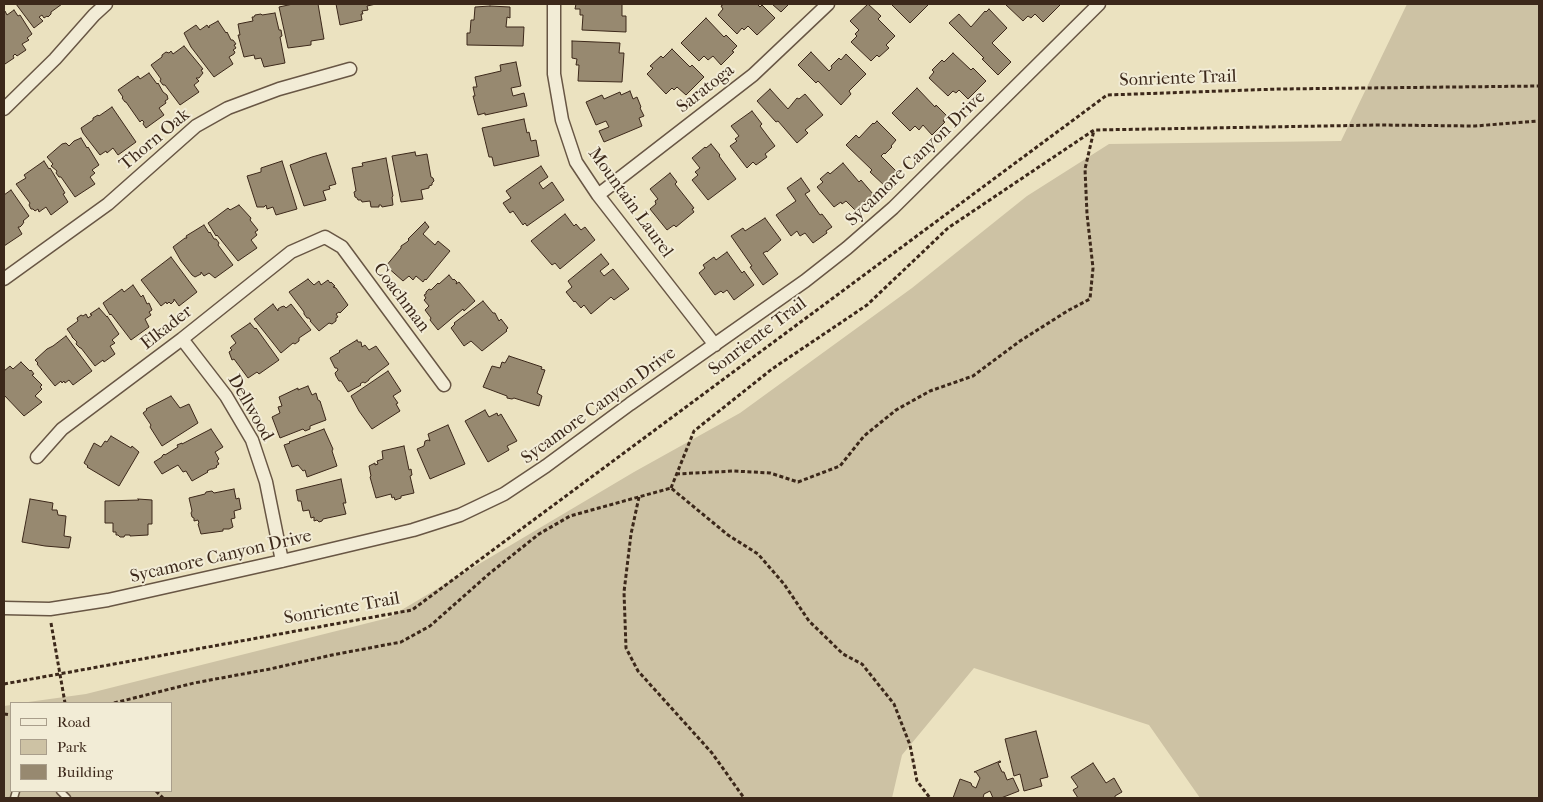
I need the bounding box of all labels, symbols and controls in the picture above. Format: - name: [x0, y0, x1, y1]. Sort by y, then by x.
- street label: Saratoga: [673, 60, 739, 118]
- street label: Sonriente Trail: [1119, 66, 1237, 92]
- street label: Sycamore Canyon Drive: [842, 87, 990, 231]
- street label: Thorn Oak: [115, 104, 195, 176]
- street label: Mountain Laurel: [583, 144, 677, 262]
- street label: Coachman: [368, 259, 434, 337]
- street label: Sonriente Trail: [705, 293, 811, 381]
- street label: Elkader: [137, 301, 197, 355]
- street label: Sycamore Canyon Drive: [518, 343, 680, 469]
- street label: Dellwood: [222, 371, 278, 445]
- street label: Sycamore Canyon Drive: [128, 526, 314, 588]
- street label: Sonriente Trail: [282, 588, 402, 630]
- legend: [10, 702, 172, 792]
- text: Road: [57, 713, 90, 731]
- text: Park: [57, 738, 87, 756]
- text: Building: [57, 763, 113, 781]

